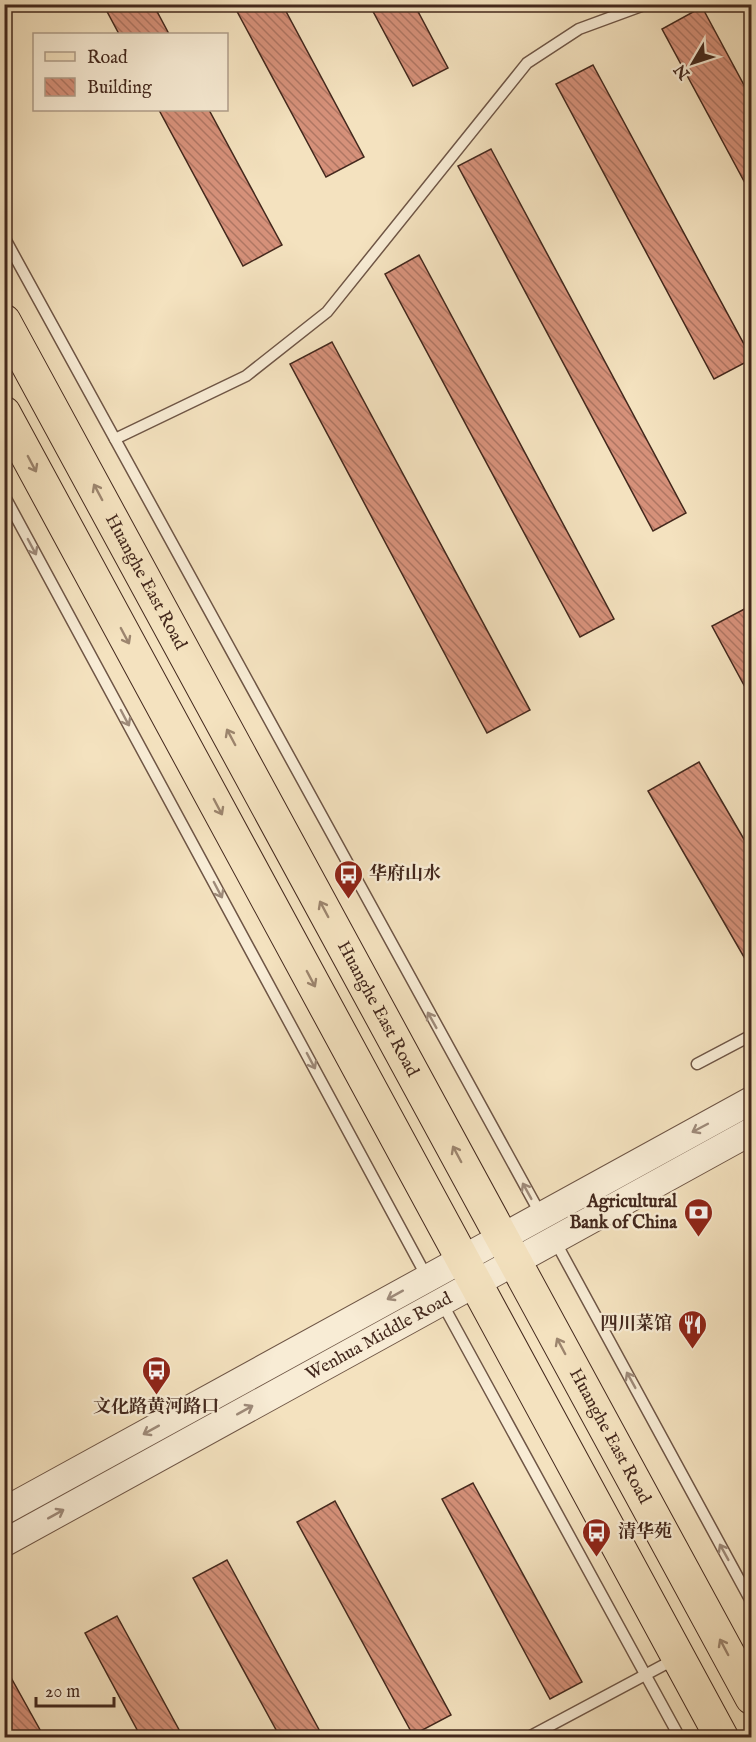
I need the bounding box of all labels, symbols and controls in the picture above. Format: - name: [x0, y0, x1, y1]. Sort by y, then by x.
- legend: [33, 33, 228, 111]
- north arrow: [663, 33, 723, 93]
- text: Road: [87, 47, 128, 70]
- text: N: [671, 59, 696, 84]
- text: Building: [87, 77, 152, 100]
- one-way arrow: [26, 455, 38, 472]
- one-way arrow: [91, 484, 103, 501]
- street label: Huanghe East Road: [100, 510, 192, 654]
- one-way arrow: [27, 537, 38, 555]
- one-way arrow: [120, 626, 131, 644]
- one-way arrow: [119, 709, 131, 726]
- one-way arrow: [225, 729, 237, 746]
- one-way arrow: [212, 798, 224, 815]
- bus stop icon: 华府山水: [332, 858, 364, 900]
- place label: 华府山水: [369, 863, 441, 886]
- one-way arrow: [212, 881, 224, 898]
- one-way arrow: [318, 900, 329, 918]
- street label: Huanghe East Road: [332, 937, 424, 1081]
- one-way arrow: [306, 969, 317, 987]
- one-way arrow: [426, 1012, 437, 1030]
- one-way arrow: [306, 1052, 317, 1070]
- one-way arrow: [691, 1122, 709, 1134]
- one-way arrow: [451, 1146, 463, 1163]
- one-way arrow: [521, 1183, 533, 1200]
- place label: Agricultural Bank of China: [569, 1191, 678, 1235]
- bank icon: Agricultural Bank of China: [682, 1196, 714, 1238]
- street label: Wenhua Middle Road: [302, 1287, 456, 1386]
- one-way arrow: [387, 1289, 404, 1301]
- restaurant icon: 四川菜馆: [677, 1308, 709, 1350]
- place label: 四川菜馆: [600, 1313, 672, 1336]
- one-way arrow: [555, 1338, 567, 1355]
- bus stop icon: 文化路黄河路口: [140, 1354, 172, 1396]
- street label: Huanghe East Road: [564, 1364, 656, 1508]
- one-way arrow: [625, 1372, 637, 1389]
- place label: 文化路黄河路口: [93, 1396, 219, 1419]
- one-way arrow: [236, 1404, 253, 1416]
- one-way arrow: [143, 1424, 160, 1436]
- one-way arrow: [47, 1508, 64, 1520]
- bus stop icon: 清华苑: [581, 1516, 613, 1558]
- place label: 清华苑: [618, 1521, 672, 1544]
- one-way arrow: [718, 1543, 729, 1561]
- one-way arrow: [718, 1638, 729, 1656]
- scale bar: [36, 1670, 114, 1708]
- text: 20 m: [45, 1681, 80, 1704]

